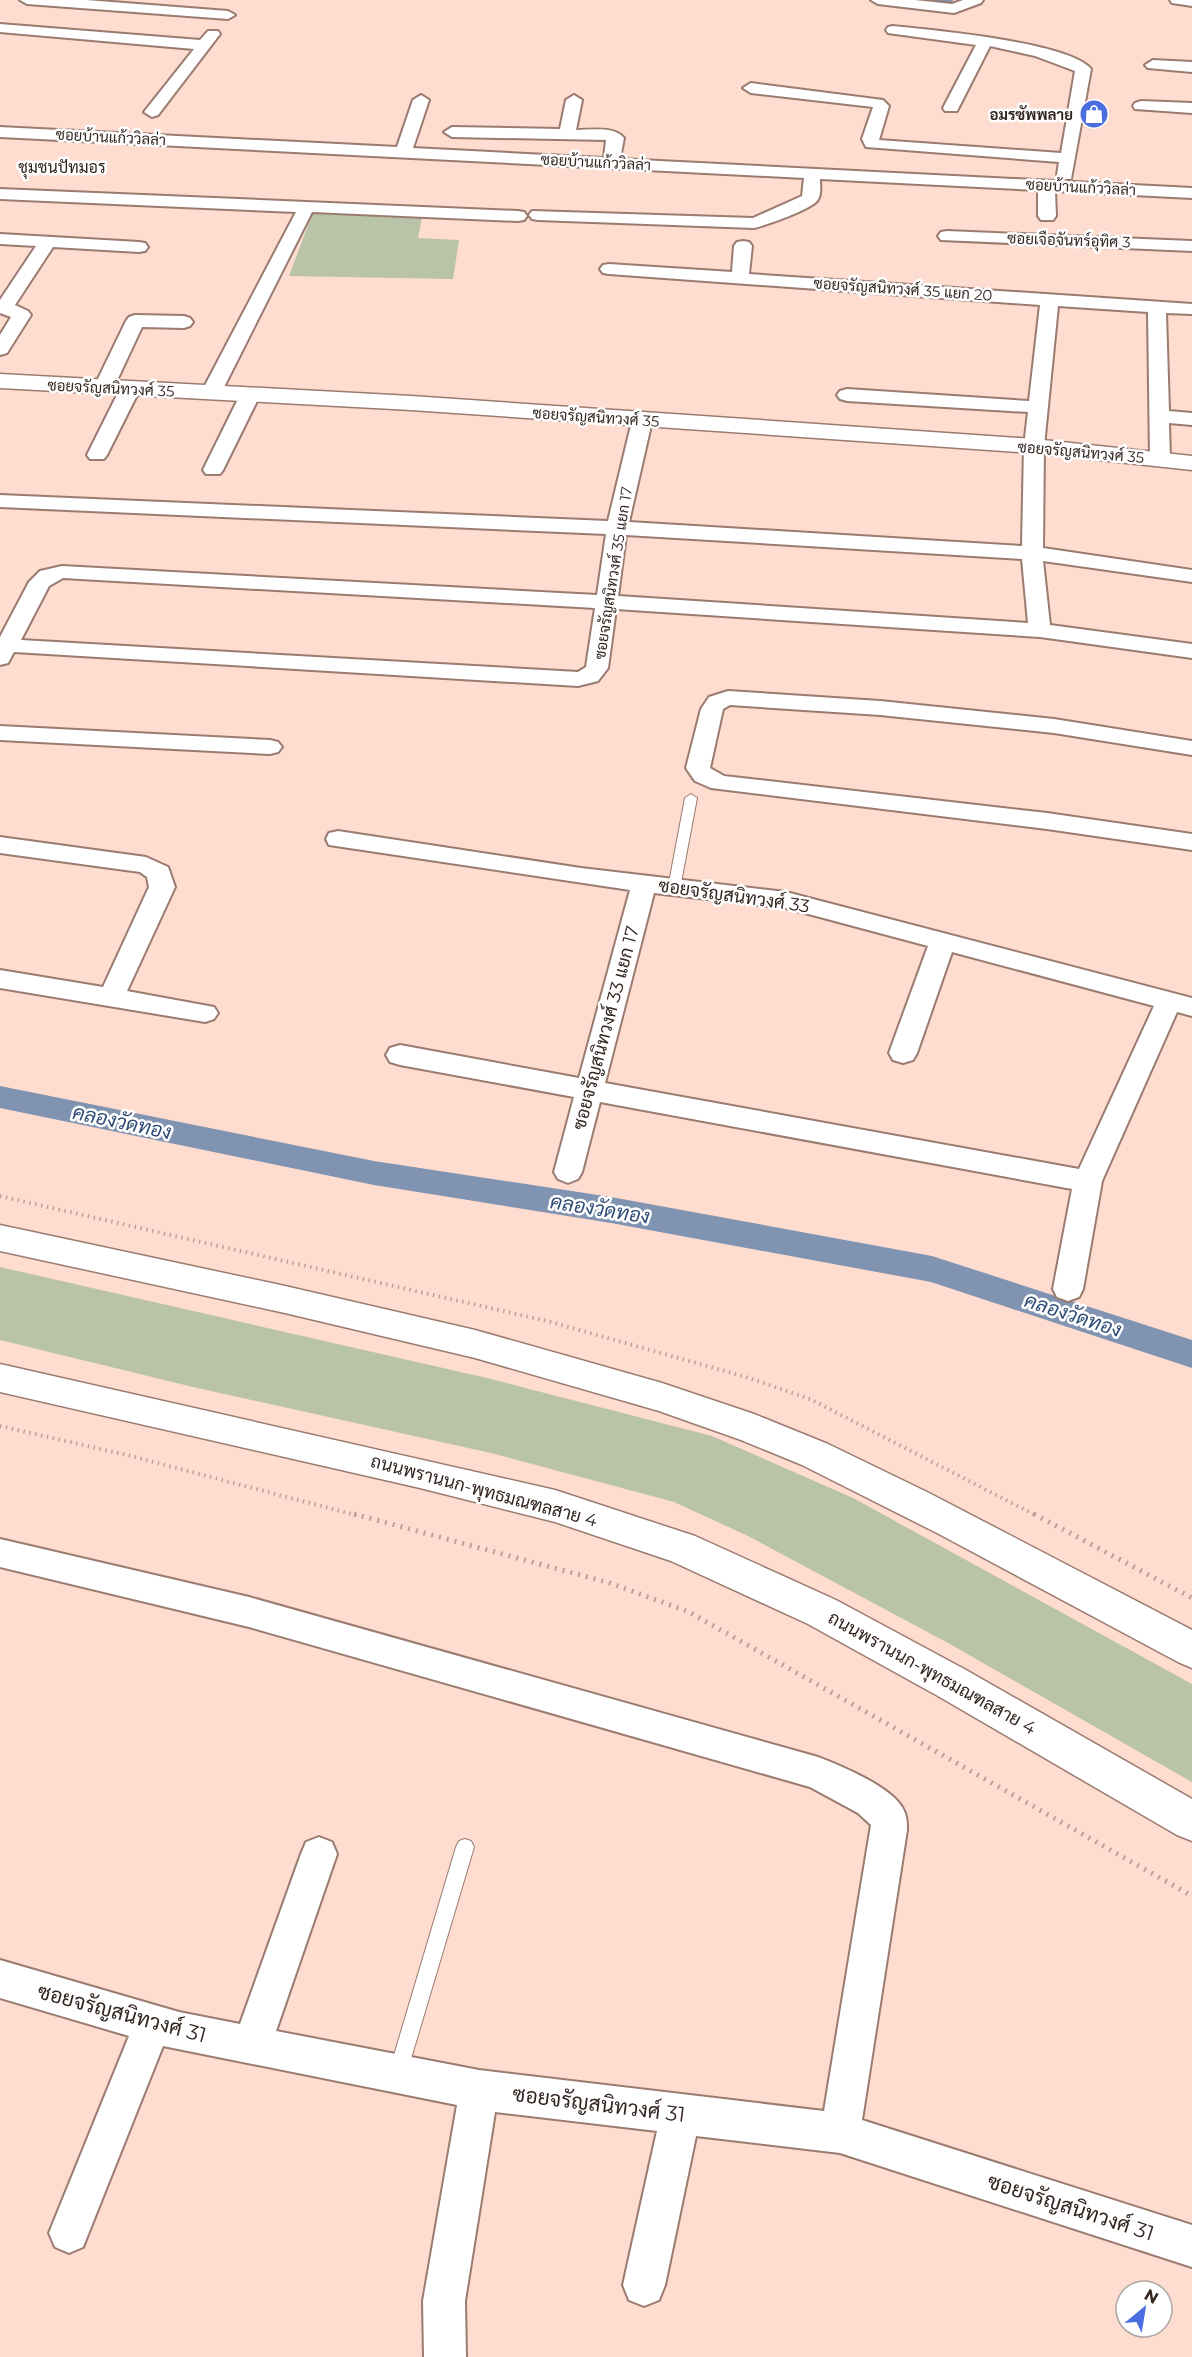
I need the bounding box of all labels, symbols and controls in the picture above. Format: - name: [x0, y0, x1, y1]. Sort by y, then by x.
- shop icon: อมรซัพพลาย: [1078, 98, 1110, 130]
- place label: อมรซัพพลาย: [989, 105, 1073, 124]
- street label: ซอยบ้านแก้ววิลล่า: [55, 125, 167, 149]
- street label: ซอยบ้านแก้ววิลล่า: [540, 150, 652, 174]
- district label: ชุมชนปัทมอร: [18, 158, 106, 179]
- street label: ซอยบ้านแก้ววิลล่า: [1025, 175, 1137, 199]
- street label: ซอยเจือจันทร์อุทิศ 3: [1007, 228, 1131, 254]
- street label: ซอยจรัญสนิทวงศ์ 35 แยก 20: [813, 273, 993, 305]
- street label: ซอยจรัญสนิทวงศ์ 35: [47, 375, 175, 401]
- street label: ซอยจรัญสนิทวงศ์ 35: [532, 403, 660, 431]
- street label: ซอยจรัญสนิทวงศ์ 35: [1017, 437, 1145, 467]
- street label: ซอยจรัญสนิทวงศ์ 35 แยก 17: [590, 485, 636, 661]
- street label: ซอยจรัญสนิทวงศ์ 33: [657, 873, 811, 918]
- street label: ซอยจรัญสนิทวงศ์ 33 แยก 17: [566, 923, 644, 1132]
- water label: คลองวัดทอง: [70, 1100, 174, 1144]
- water label: คลองวัดทอง: [548, 1189, 652, 1229]
- water label: คลองวัดทอง: [1021, 1288, 1125, 1342]
- street label: ถนนพรานนก-พุทธมณฑลสาย 4: [368, 1450, 600, 1533]
- street label: ถนนพรานนก-พุทธมณฑลสาย 4: [824, 1607, 1040, 1740]
- street label: ซอยจรัญสนิทวงศ์ 31: [35, 1977, 209, 2048]
- street label: ซอยจรัญสนิทวงศ์ 31: [511, 2080, 687, 2127]
- street label: ซอยจรัญสนิทวงศ์ 31: [985, 2167, 1158, 2246]
- north arrow: [1114, 2279, 1174, 2339]
- text: N: [1141, 2285, 1162, 2308]

